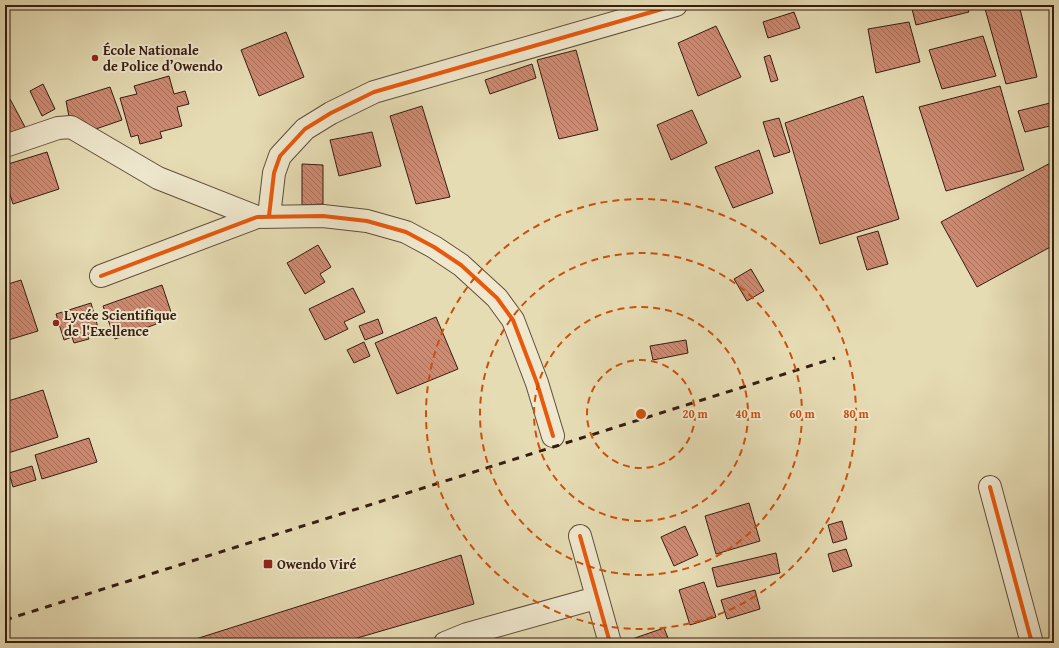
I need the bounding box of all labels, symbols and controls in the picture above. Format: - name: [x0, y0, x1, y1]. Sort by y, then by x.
- place label: École Nationale de Police d’Owendo: [103, 40, 223, 76]
- marker: École Nationale de Police d’Owendo: [90, 53, 100, 63]
- place label: Lycée Scientifique de l'Exellence: [64, 305, 177, 341]
- marker: Lycée Scientifique de l'Exellence: [51, 318, 61, 328]
- text: 20 m: [682, 405, 708, 422]
- text: 40 m: [735, 405, 761, 422]
- text: 60 m: [789, 405, 815, 422]
- text: 80 m: [843, 405, 869, 422]
- centre of rings: [634, 407, 648, 421]
- place label: Owendo Viré: [277, 554, 356, 574]
- marker: Owendo Viré: [262, 558, 274, 570]

